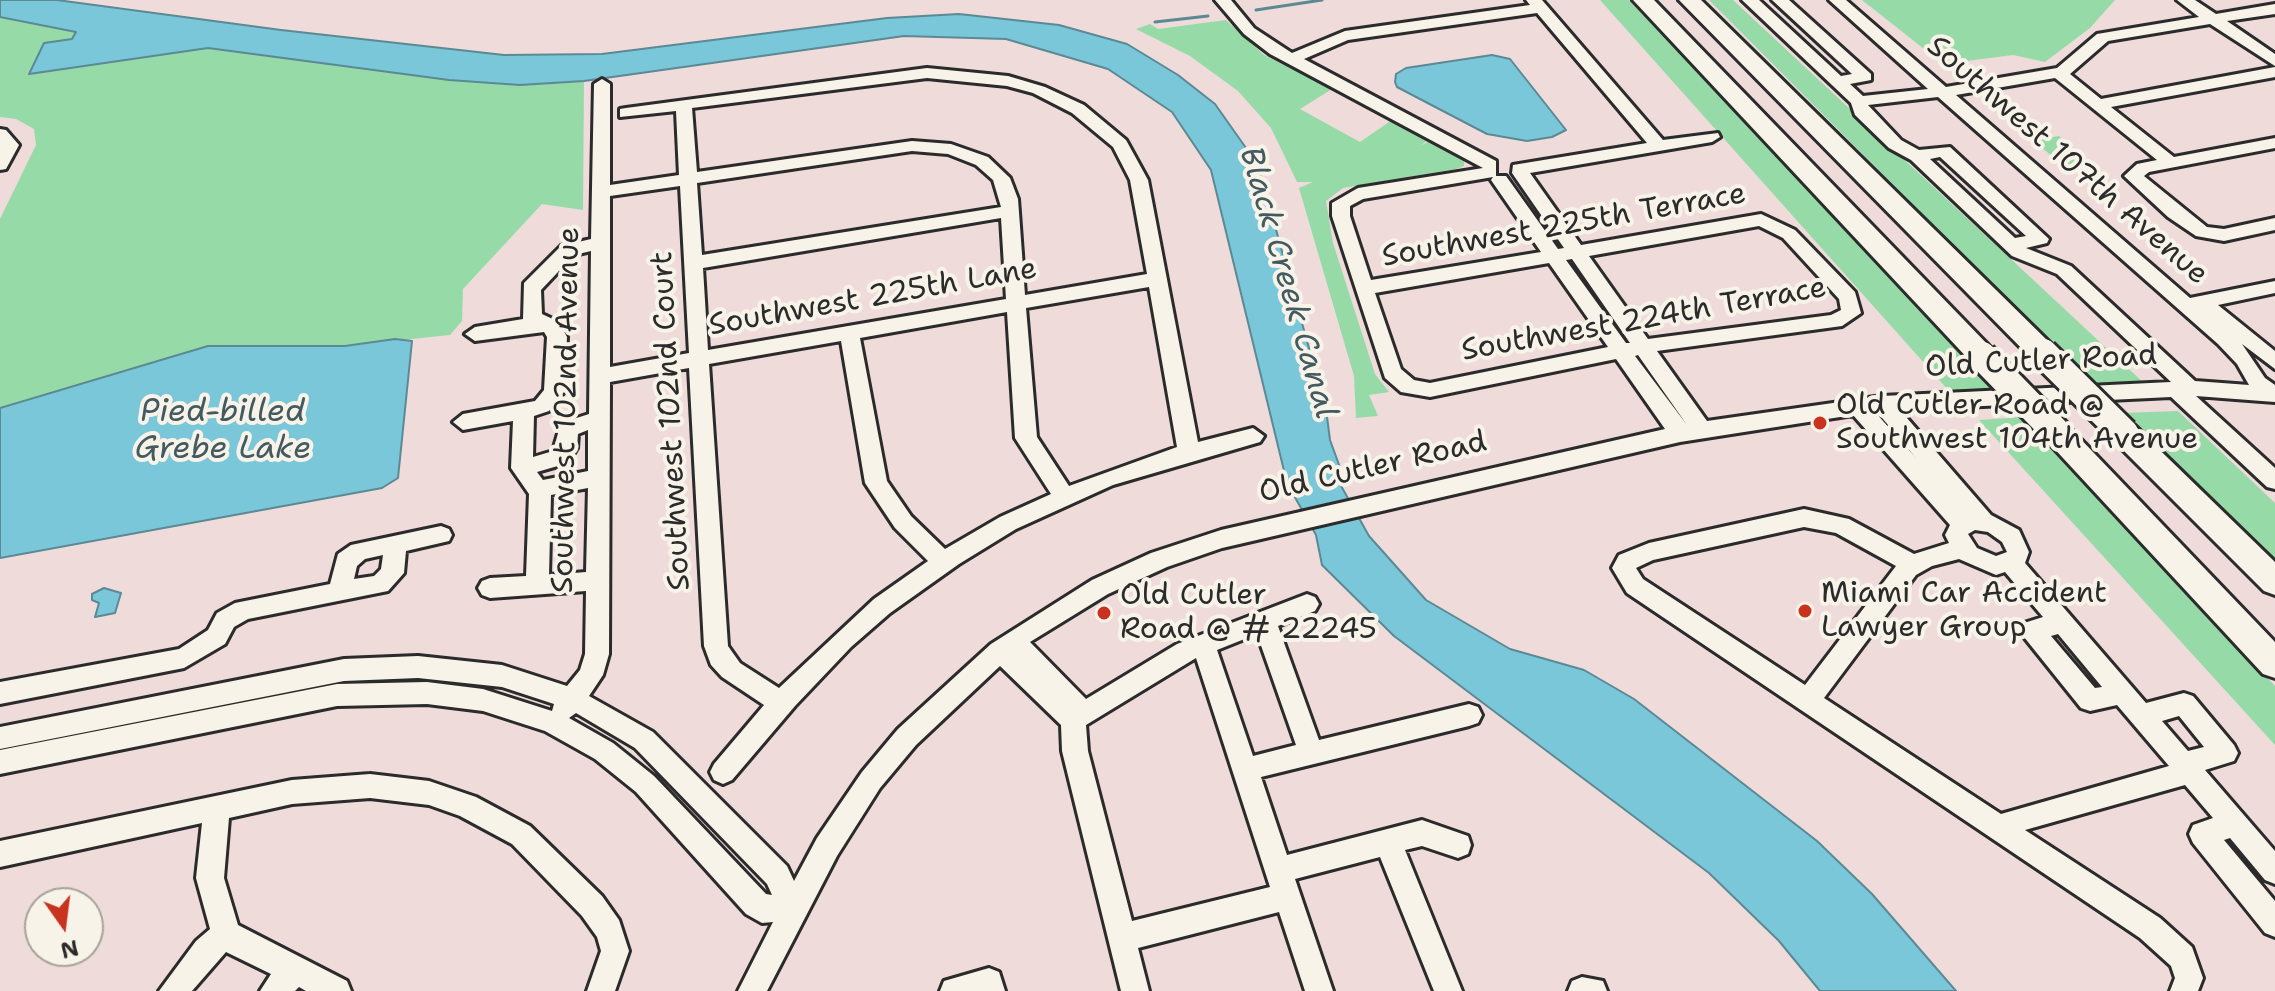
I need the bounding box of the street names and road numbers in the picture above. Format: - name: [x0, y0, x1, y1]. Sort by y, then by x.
- street label: Southwest 107th Avenue: [1919, 29, 2215, 293]
- street label: Southwest 225th Terrace: [1379, 176, 1749, 276]
- street label: Southwest 102nd Avenue: [546, 227, 588, 593]
- street label: Southwest 102nd Court: [645, 250, 699, 592]
- street label: Southwest 225th Lane: [706, 251, 1040, 345]
- street label: Southwest 224th Terrace: [1459, 270, 1829, 370]
- street label: Old Cutler Road: [1924, 338, 2158, 386]
- street label: Old Cutler Road: [1256, 424, 1490, 512]

